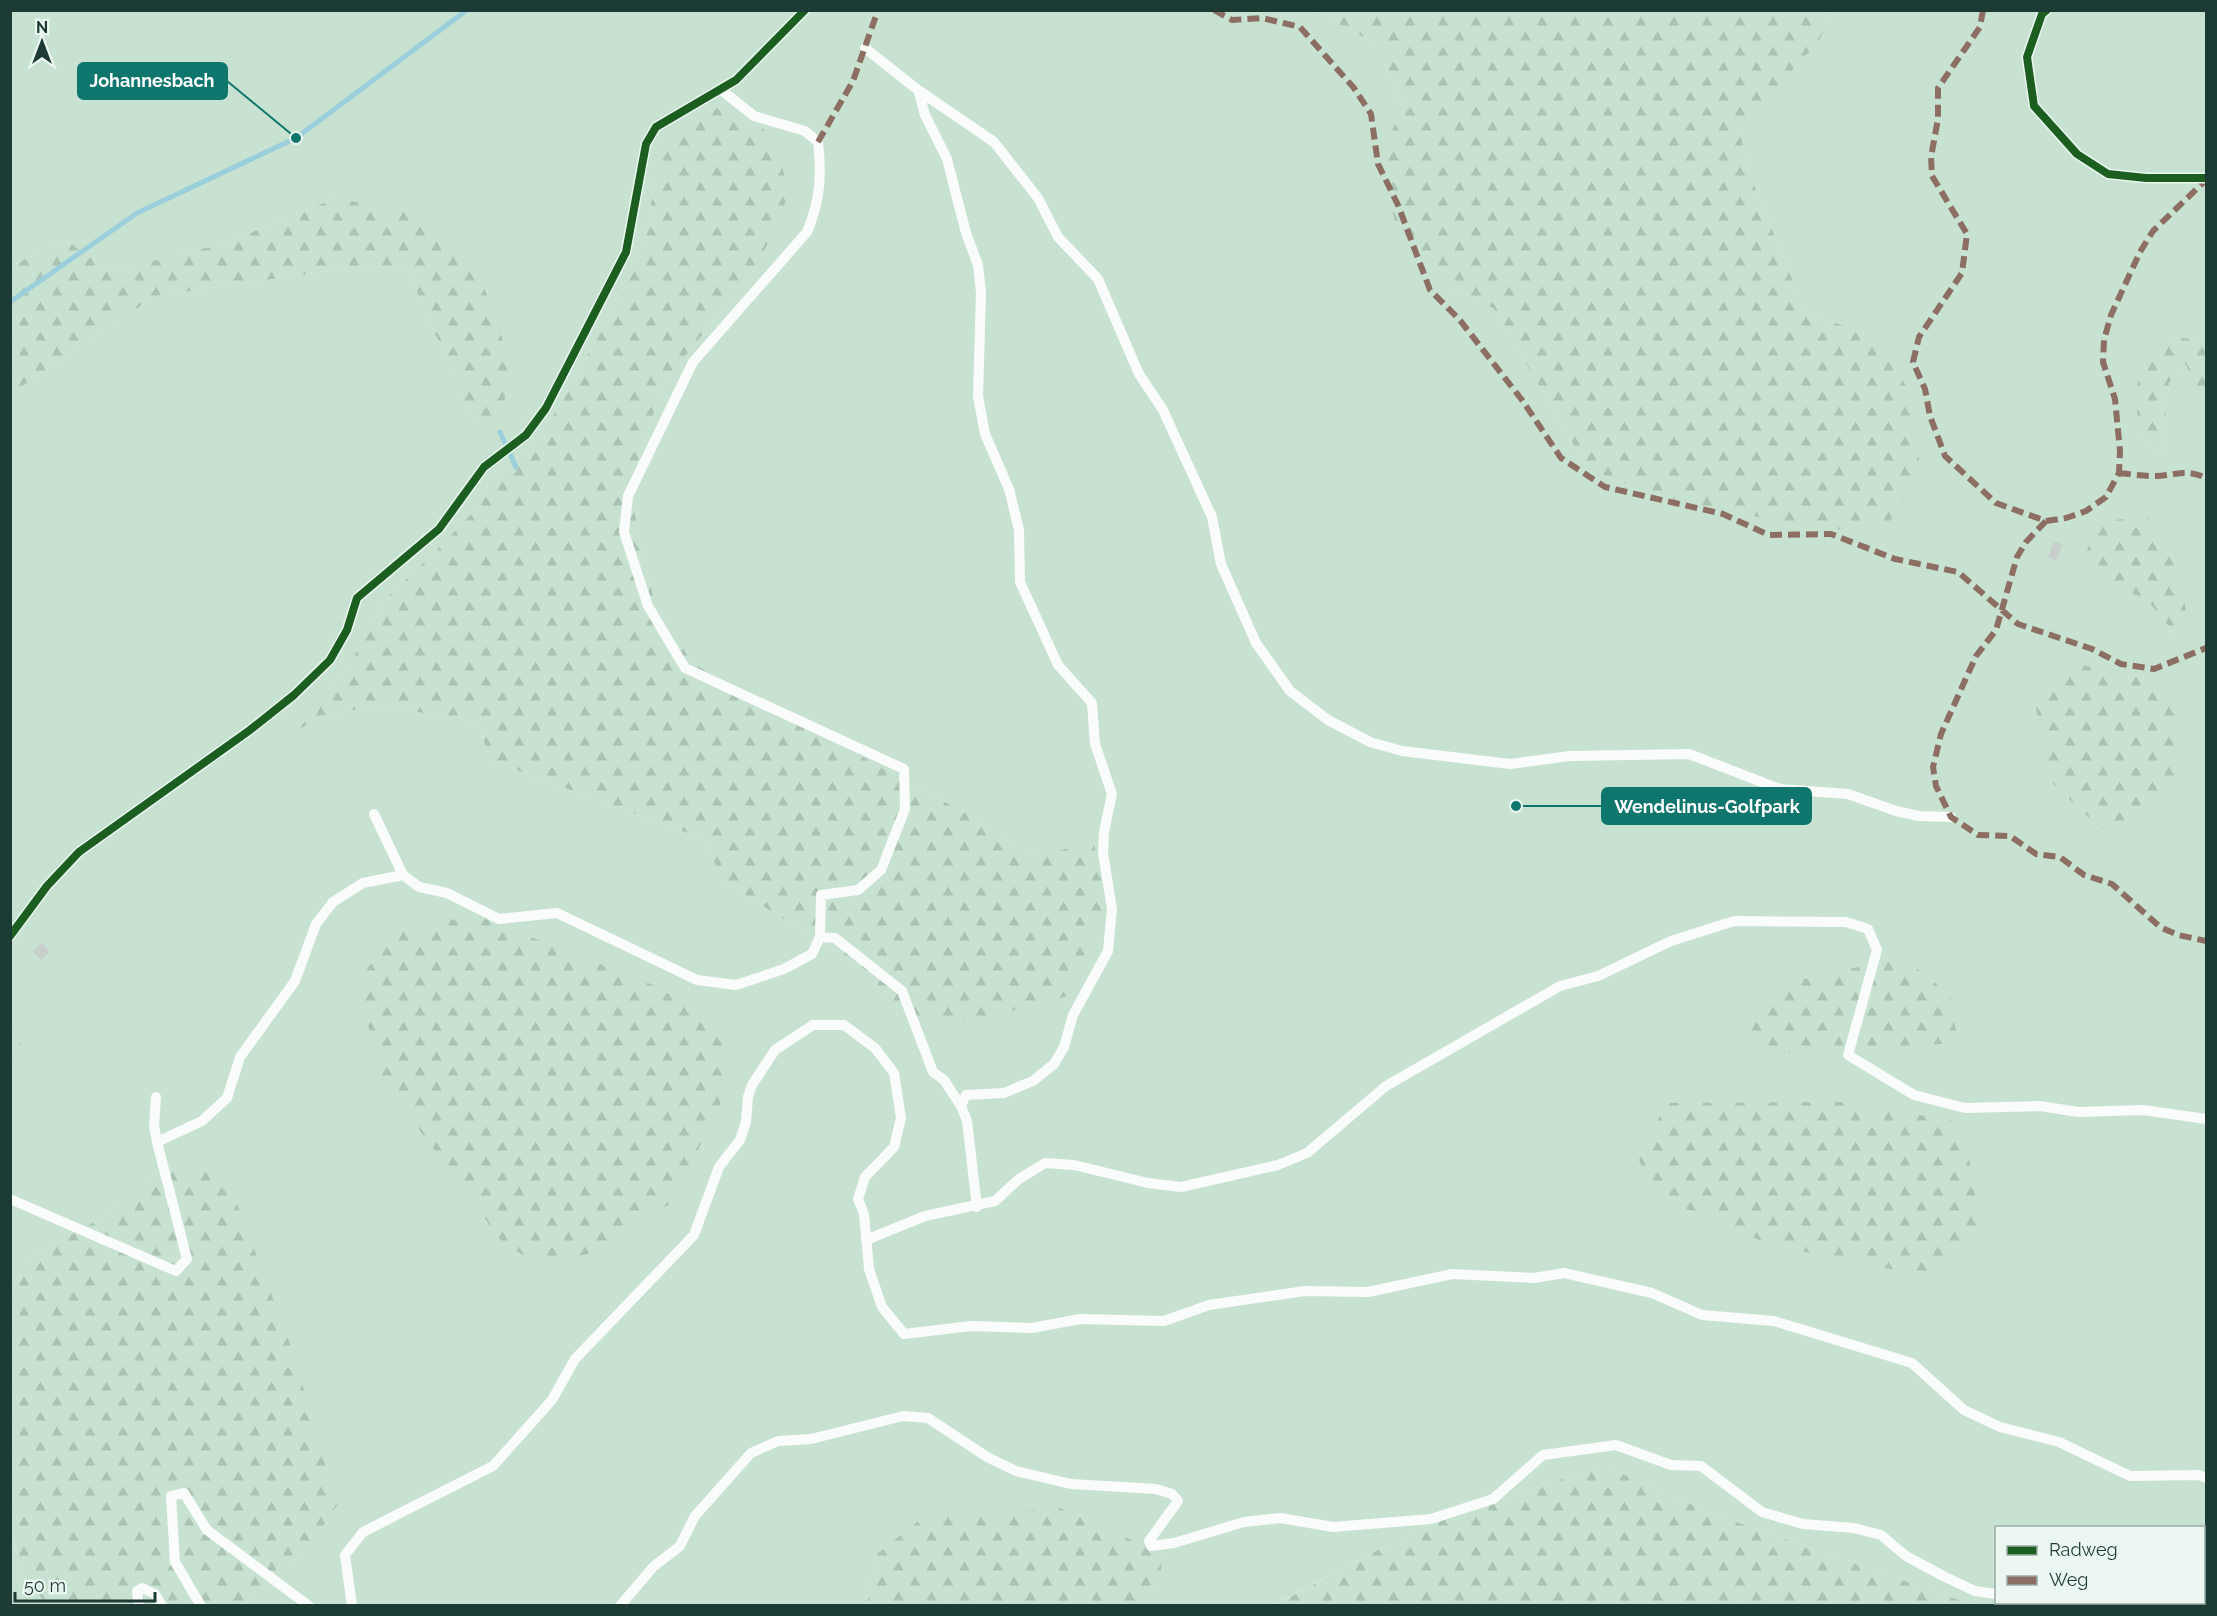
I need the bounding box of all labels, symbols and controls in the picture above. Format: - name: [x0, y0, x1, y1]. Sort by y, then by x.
- north arrow: [12, 12, 72, 72]
- text: N: [36, 18, 48, 37]
- callout: Johannesbach: [78, 63, 227, 99]
- text: Johannesbach: [90, 70, 214, 91]
- callout: Wendelinus-Golfpark: [1602, 788, 1811, 824]
- text: Wendelinus-Golfpark: [1614, 796, 1801, 817]
- legend: [1995, 1526, 2205, 1604]
- text: Radweg: [2049, 1539, 2118, 1560]
- scale bar: [15, 1565, 154, 1603]
- text: Weg: [2049, 1569, 2088, 1590]
- text: 50 m: [24, 1575, 66, 1596]

